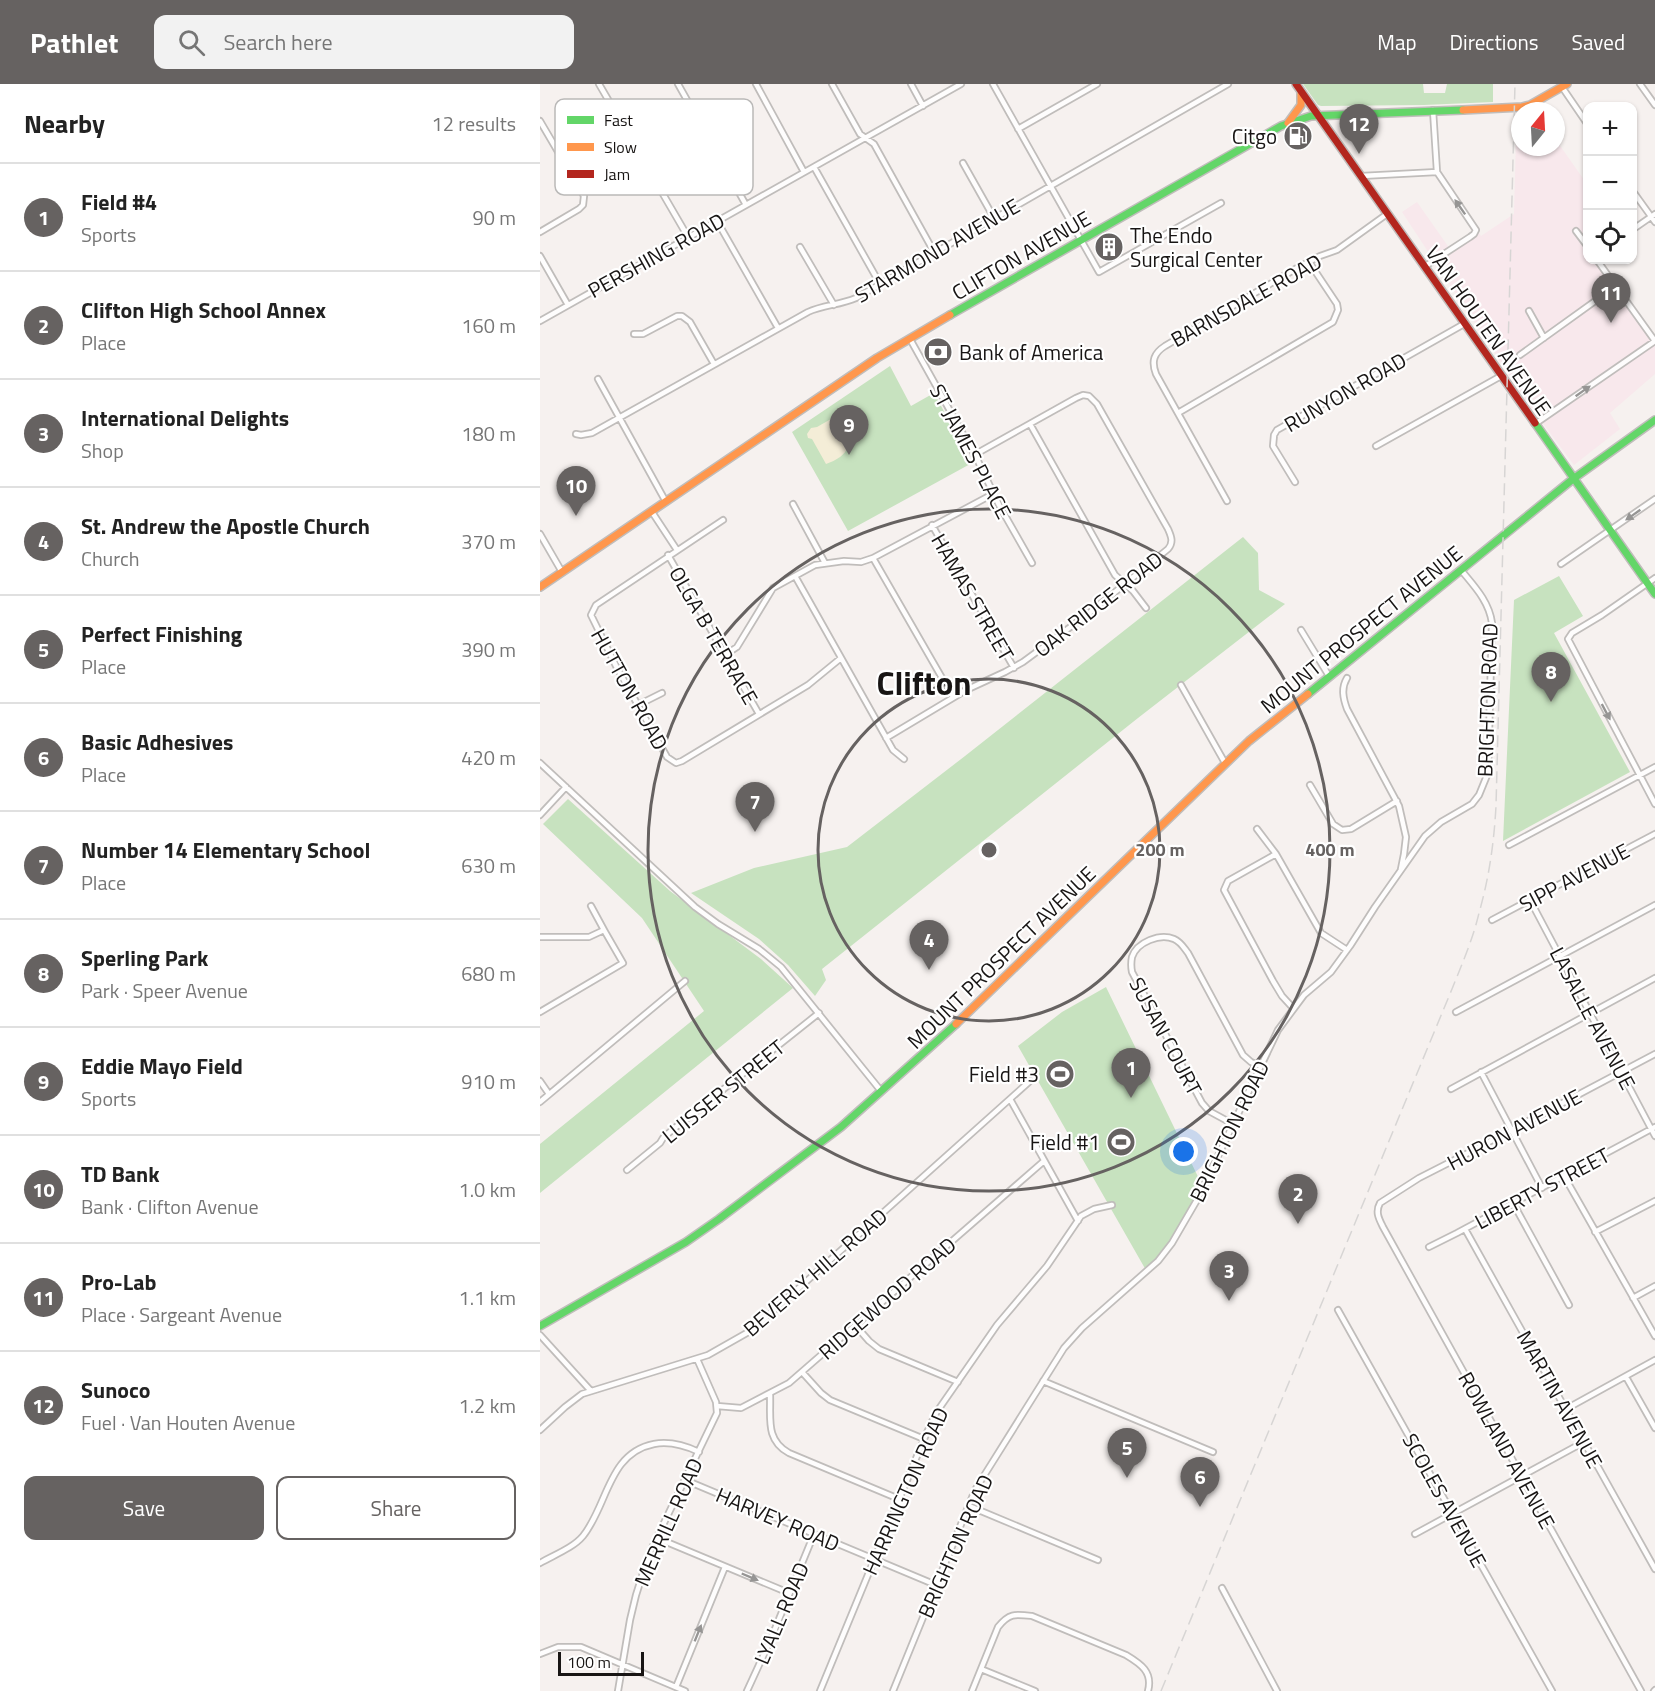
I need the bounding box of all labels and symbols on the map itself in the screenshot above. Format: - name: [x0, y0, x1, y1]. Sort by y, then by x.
- legend: [555, 99, 753, 195]
- north arrow: [1511, 102, 1565, 156]
- pin: 12: [1340, 104, 1378, 154]
- text: Fast: [604, 108, 633, 132]
- place label: Citgo: [1232, 120, 1277, 152]
- fuel station icon: Citgo: [1282, 120, 1314, 152]
- text: Slow: [604, 135, 637, 159]
- text: Jam: [604, 162, 630, 186]
- street label: STARMOND AVENUE: [849, 190, 1025, 310]
- one-way arrow: [1454, 200, 1466, 216]
- street label: CLIFTON AVENUE: [945, 202, 1097, 308]
- street label: PERSHING ROAD: [582, 204, 730, 306]
- place label: The Endo Surgical Center: [1130, 219, 1262, 275]
- building icon: The Endo Surgical Center: [1093, 231, 1125, 263]
- street label: VAN HOUTEN AVENUE: [1418, 238, 1560, 422]
- street label: BARNSDALE ROAD: [1165, 245, 1327, 355]
- pin: 11: [1592, 274, 1630, 323]
- bank icon: Bank of America: [922, 336, 954, 368]
- place label: Bank of America: [959, 336, 1104, 368]
- street label: RUNYON ROAD: [1278, 344, 1412, 440]
- street label: ST JAMES PLACE: [922, 378, 1020, 524]
- one-way arrow: [1574, 385, 1590, 397]
- pin: 9: [830, 406, 868, 455]
- pin: 10: [556, 466, 596, 516]
- one-way arrow: [1625, 509, 1641, 521]
- street label: HAMAS STREET: [924, 527, 1022, 667]
- street label: MOUNT PROSPECT AVENUE: [1253, 537, 1469, 721]
- street label: OAK RIDGE ROAD: [1027, 543, 1169, 665]
- street label: OLGA B TERRACE: [661, 560, 767, 710]
- street label: HUTTON ROAD: [583, 622, 677, 756]
- street label: BRIGHTON ROAD: [1468, 622, 1506, 778]
- pin: 8: [1532, 652, 1570, 702]
- district label: Clifton: [877, 658, 971, 708]
- one-way arrow: [1601, 704, 1611, 721]
- pin: 7: [736, 782, 774, 832]
- street label: SIPP AVENUE: [1513, 834, 1635, 920]
- text: 200 m: [1135, 836, 1185, 863]
- text: 400 m: [1305, 836, 1355, 863]
- centre of rings: [979, 840, 999, 860]
- street label: MOUNT PROSPECT AVENUE: [899, 858, 1103, 1056]
- pin: 4: [910, 920, 948, 970]
- street label: LASALLE AVENUE: [1542, 941, 1644, 1095]
- street label: SUSAN COURT: [1121, 971, 1211, 1101]
- street label: LUISSER STREET: [655, 1031, 791, 1151]
- pin: 1: [1112, 1048, 1150, 1098]
- street label: BRIGHTON ROAD: [1181, 1055, 1277, 1207]
- place label: Field #3: [969, 1058, 1039, 1090]
- sports icon: Field #3: [1044, 1058, 1076, 1090]
- street label: HURON AVENUE: [1441, 1080, 1587, 1178]
- place label: Field #1: [1030, 1126, 1100, 1158]
- sports icon: Field #1: [1105, 1126, 1137, 1158]
- your location: [1169, 1137, 1198, 1166]
- street label: LIBERTY STREET: [1469, 1139, 1615, 1237]
- pin: 2: [1278, 1174, 1317, 1224]
- street label: BEVERLY HILL ROAD: [736, 1200, 894, 1344]
- street label: RIDGEWOOD ROAD: [811, 1229, 963, 1367]
- pin: 3: [1210, 1252, 1248, 1301]
- street label: MARTIN AVENUE: [1509, 1324, 1611, 1474]
- street label: ROWLAND AVENUE: [1450, 1366, 1564, 1534]
- street label: HARRINGTON ROAD: [854, 1402, 956, 1580]
- street label: SCOLES AVENUE: [1395, 1427, 1495, 1573]
- pin: 5: [1108, 1428, 1146, 1478]
- street label: MERRILL ROAD: [625, 1453, 711, 1591]
- pin: 6: [1180, 1458, 1220, 1507]
- street label: BRIGHTON ROAD: [909, 1469, 1001, 1623]
- street label: HARVEY ROAD: [711, 1479, 845, 1559]
- street label: LYALL ROAD: [745, 1557, 817, 1669]
- one-way arrow: [741, 1572, 759, 1582]
- one-way arrow: [694, 1624, 703, 1642]
- scale bar: [558, 1649, 644, 1676]

